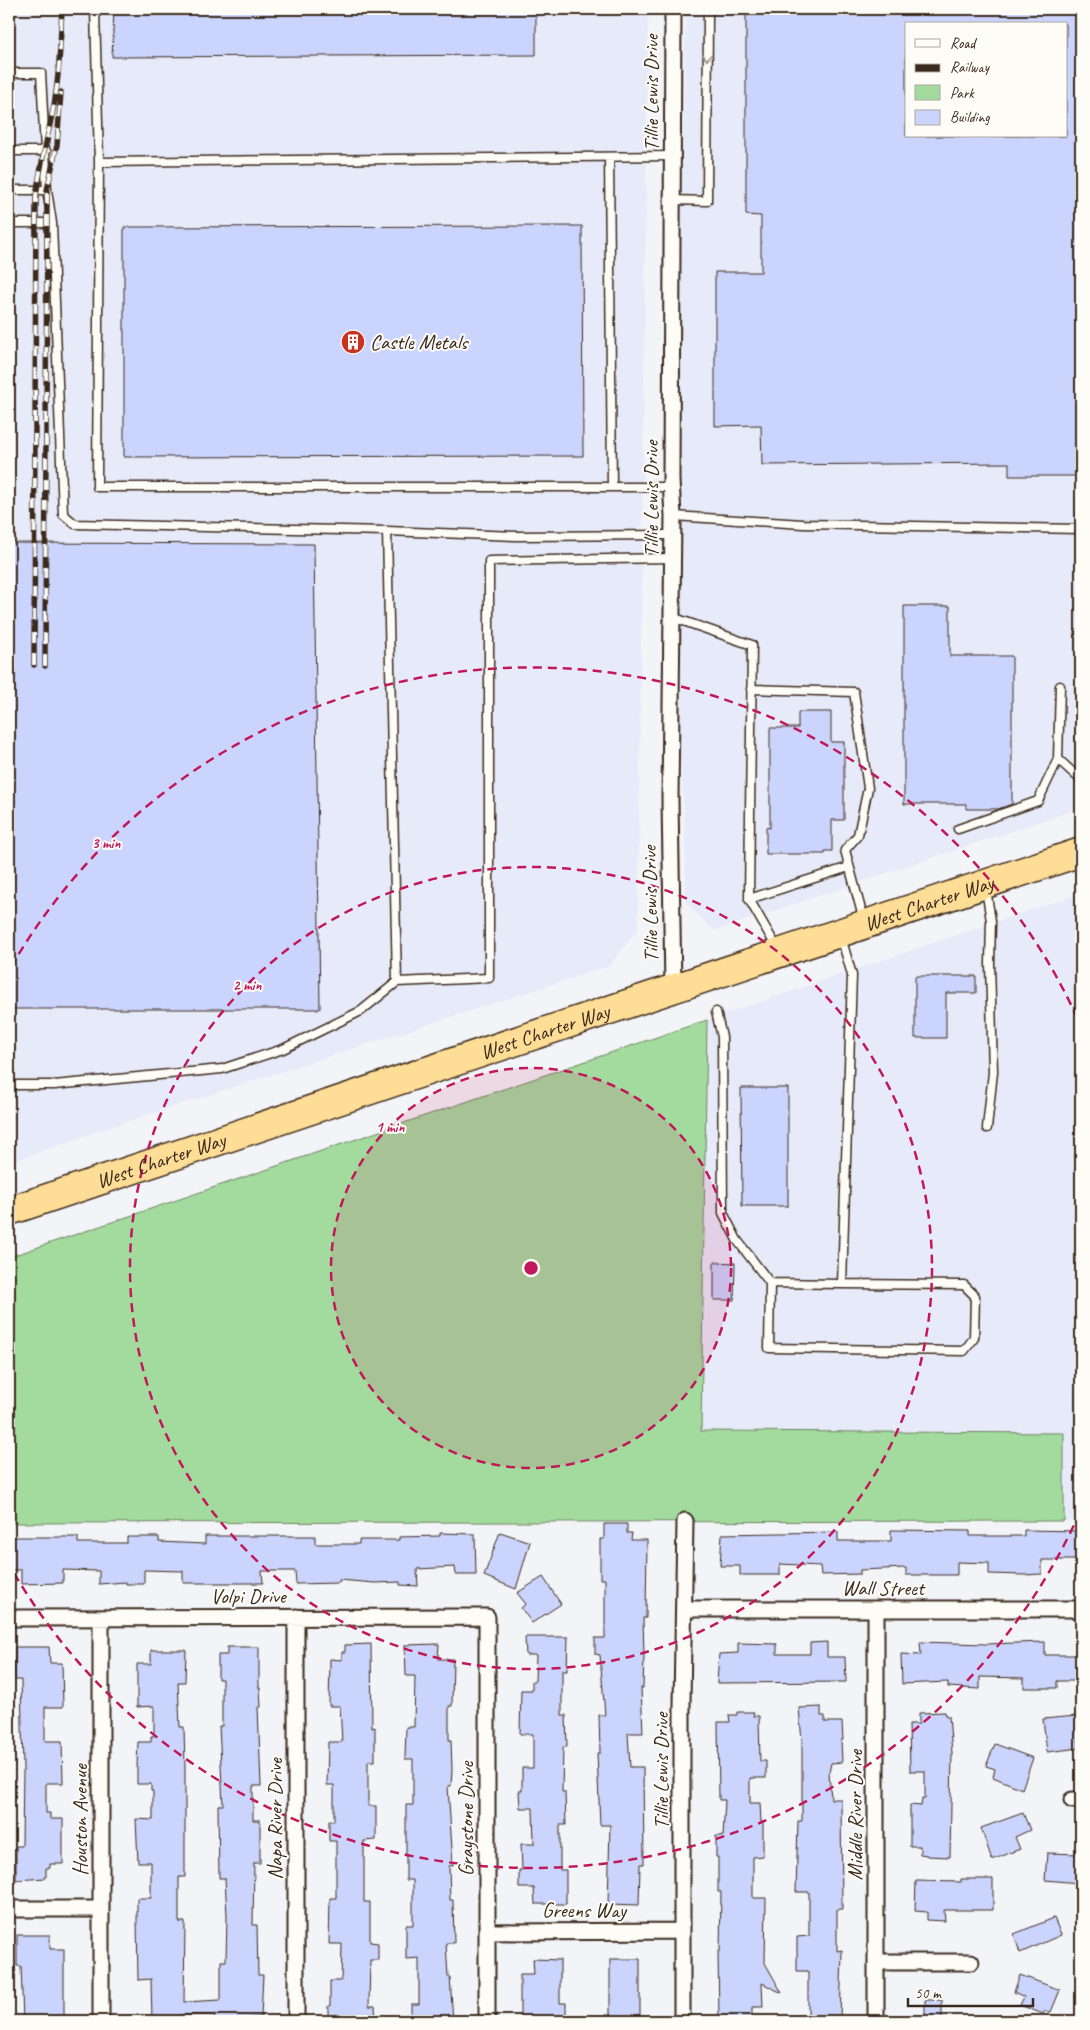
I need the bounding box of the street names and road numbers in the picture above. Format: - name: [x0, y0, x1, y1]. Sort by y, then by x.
- street label: Tillie Lewis Drive: [638, 32, 664, 151]
- street label: Tillie Lewis Drive: [638, 438, 664, 557]
- street label: Tillie Lewis Drive: [636, 843, 664, 963]
- street label: West Charter Way: [861, 869, 998, 937]
- street label: West Charter Way: [477, 997, 614, 1065]
- street label: West Charter Way: [93, 1126, 230, 1194]
- street label: Wall Street: [842, 1575, 926, 1601]
- street label: Volpi Drive: [211, 1583, 288, 1609]
- street label: Tillie Lewis Drive: [648, 1710, 674, 1829]
- street label: Middle River Drive: [842, 1749, 868, 1880]
- street label: Napa River Drive: [262, 1757, 288, 1880]
- street label: Graystone Drive: [453, 1761, 479, 1876]
- street label: Houston Avenue: [67, 1763, 93, 1876]
- street label: Greens Way: [542, 1897, 628, 1923]

